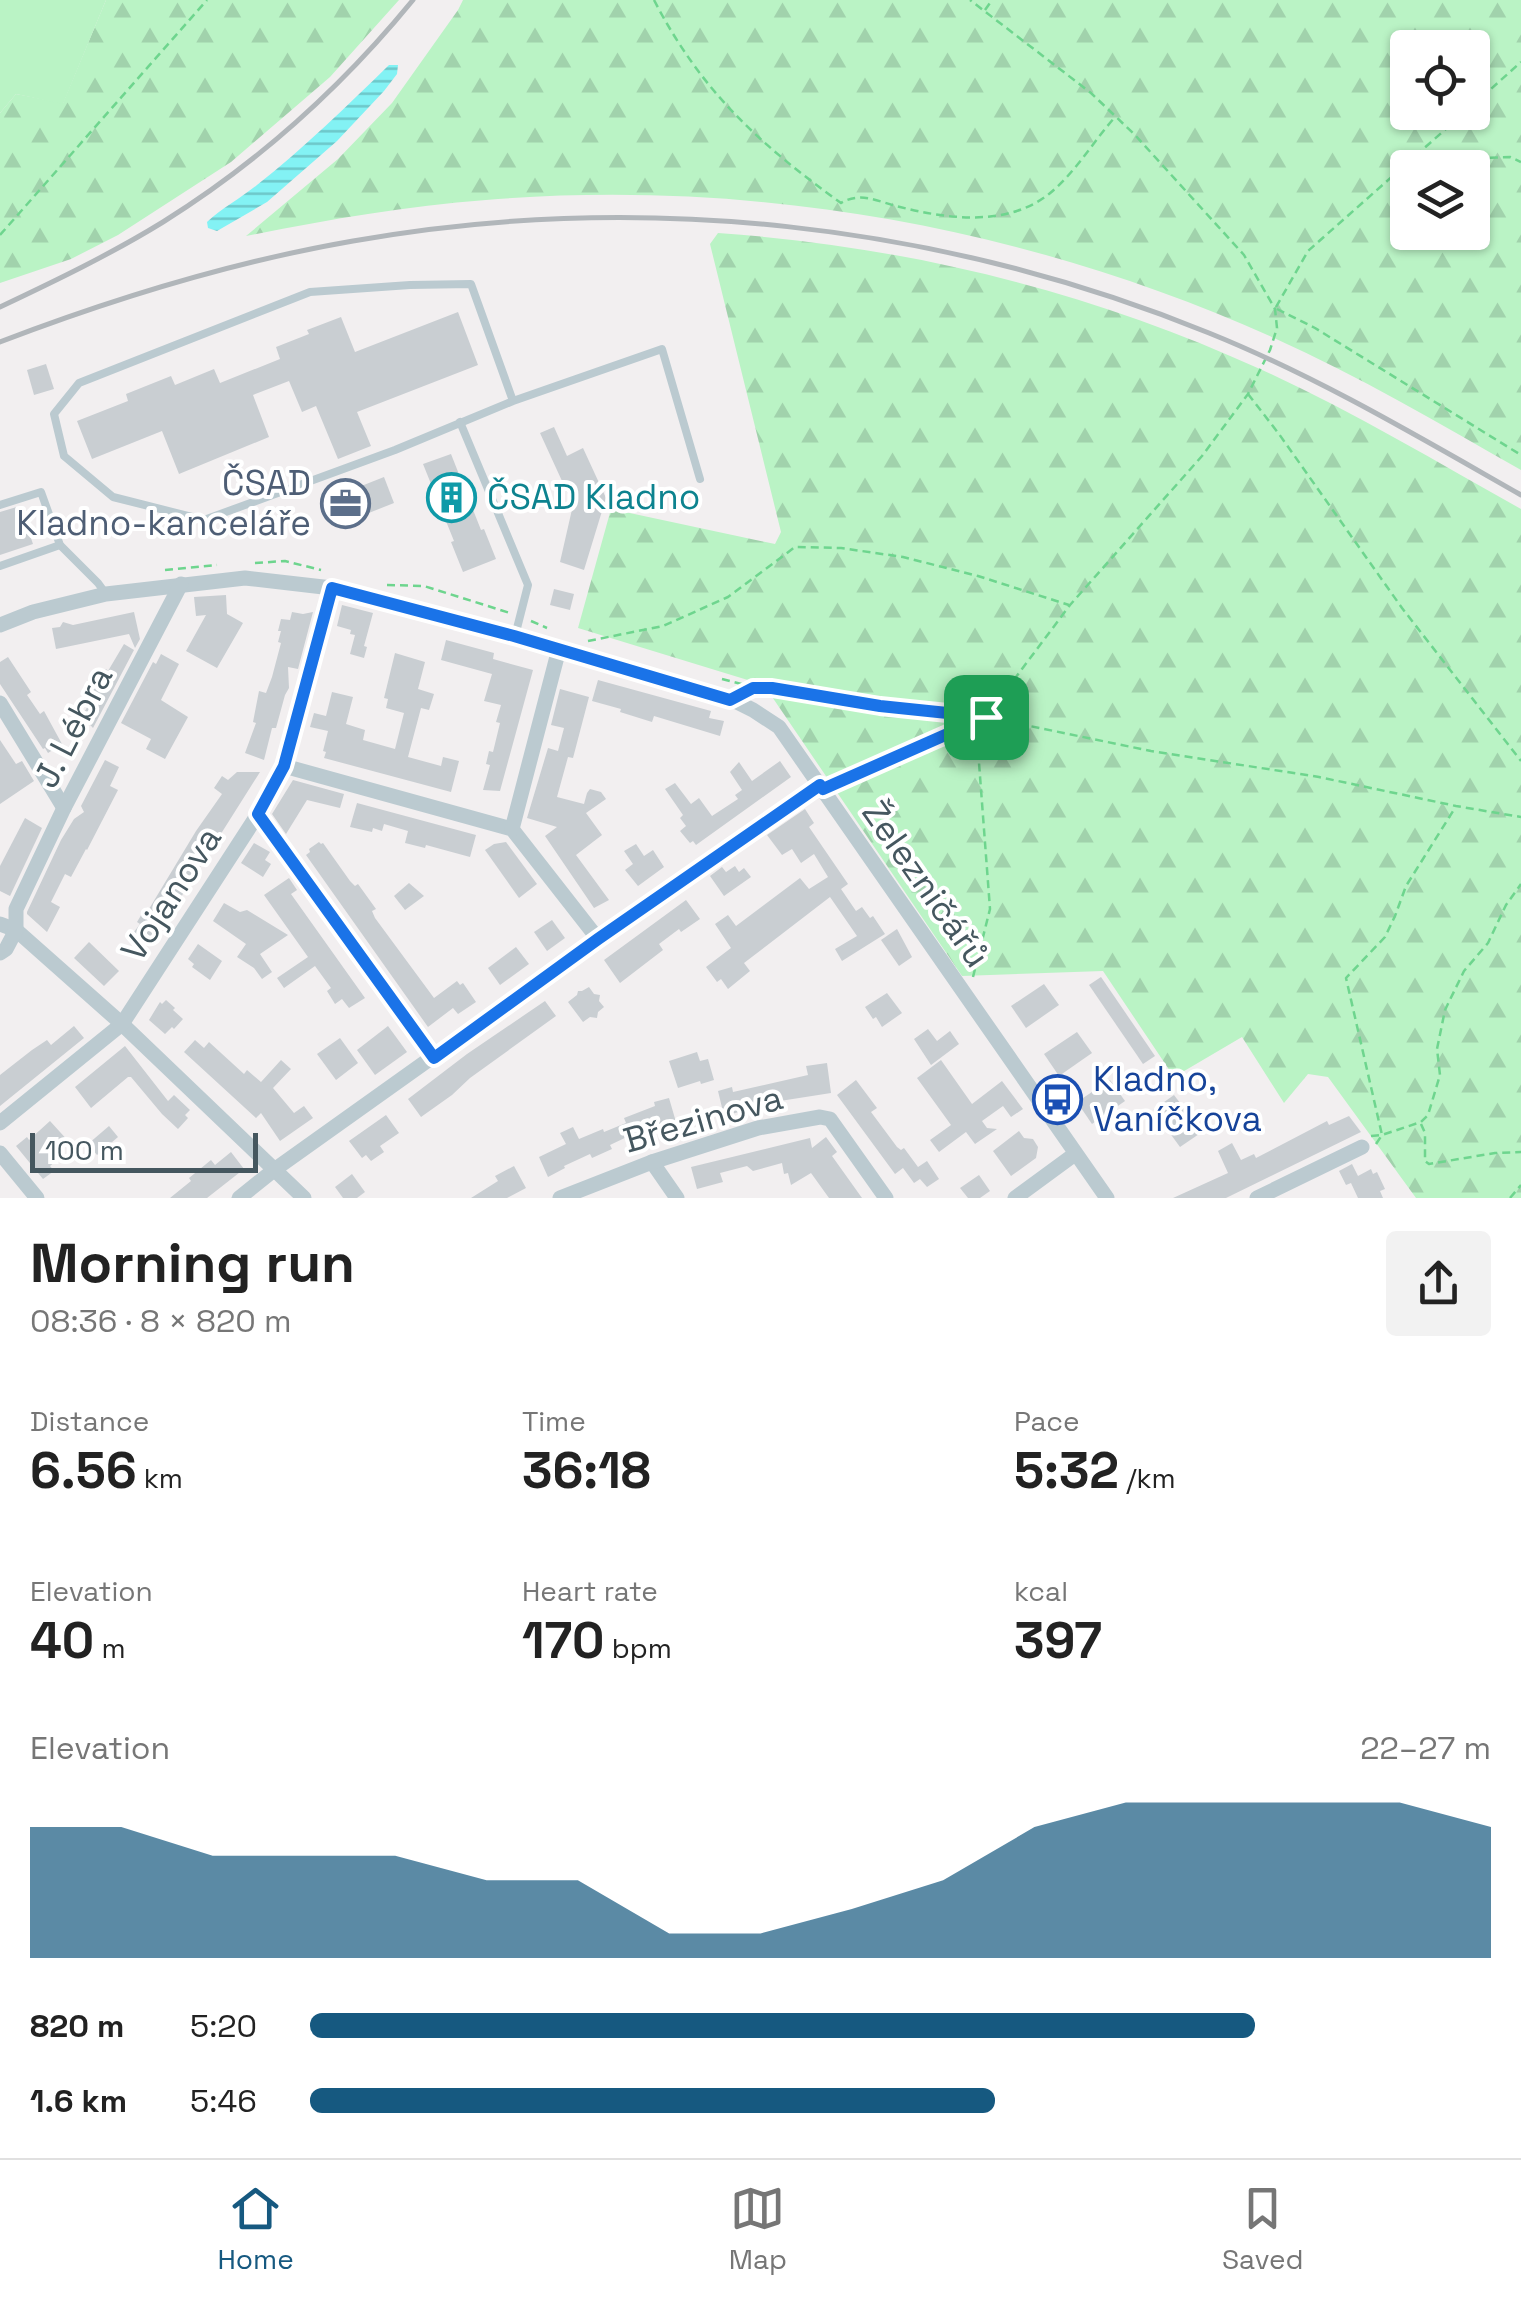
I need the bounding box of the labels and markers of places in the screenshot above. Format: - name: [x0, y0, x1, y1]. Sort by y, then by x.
- place label: ČSAD Kladno-kanceláře: [16, 461, 311, 545]
- building icon: ČSAD Kladno: [426, 471, 478, 523]
- place label: ČSAD Kladno: [487, 475, 700, 519]
- office icon: ČSAD Kladno-kanceláře: [320, 477, 372, 529]
- pin: [944, 675, 1029, 760]
- place label: Kladno, Vaníčkova: [1093, 1057, 1262, 1141]
- bus stop icon: Kladno, Vaníčkova: [1032, 1073, 1084, 1125]

